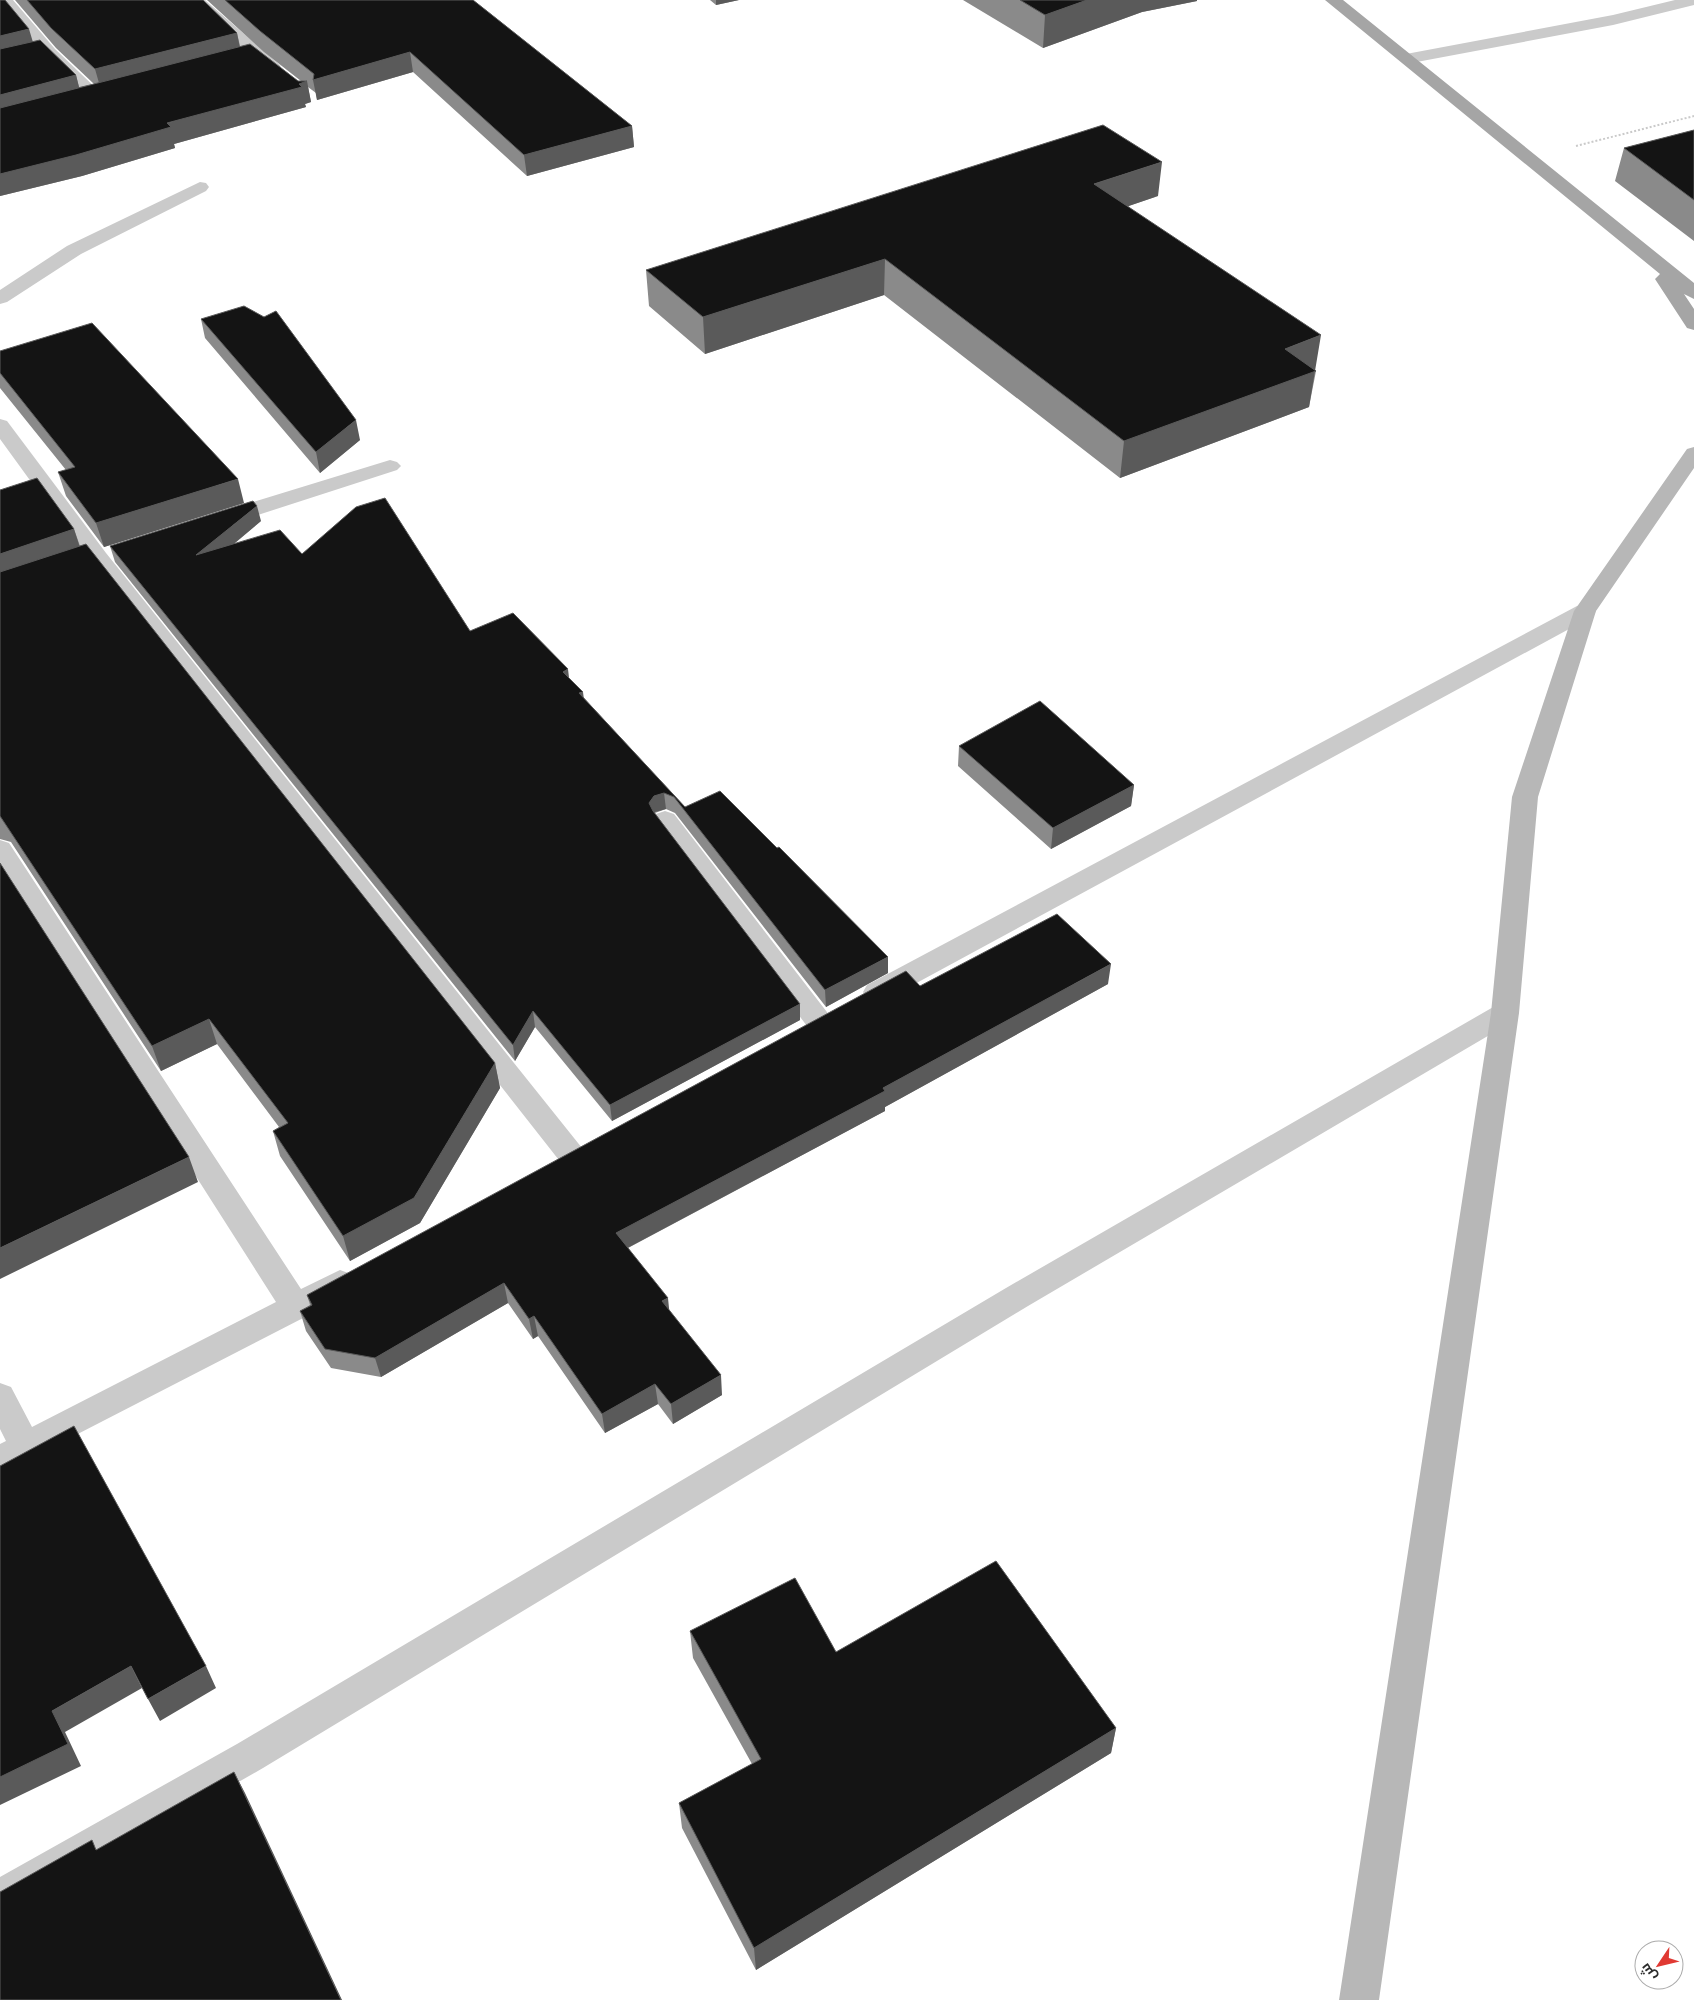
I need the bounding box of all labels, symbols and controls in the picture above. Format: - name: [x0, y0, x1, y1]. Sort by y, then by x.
- north arrow: [1634, 1940, 1684, 1990]
- text: ش: [1637, 1960, 1661, 1984]

